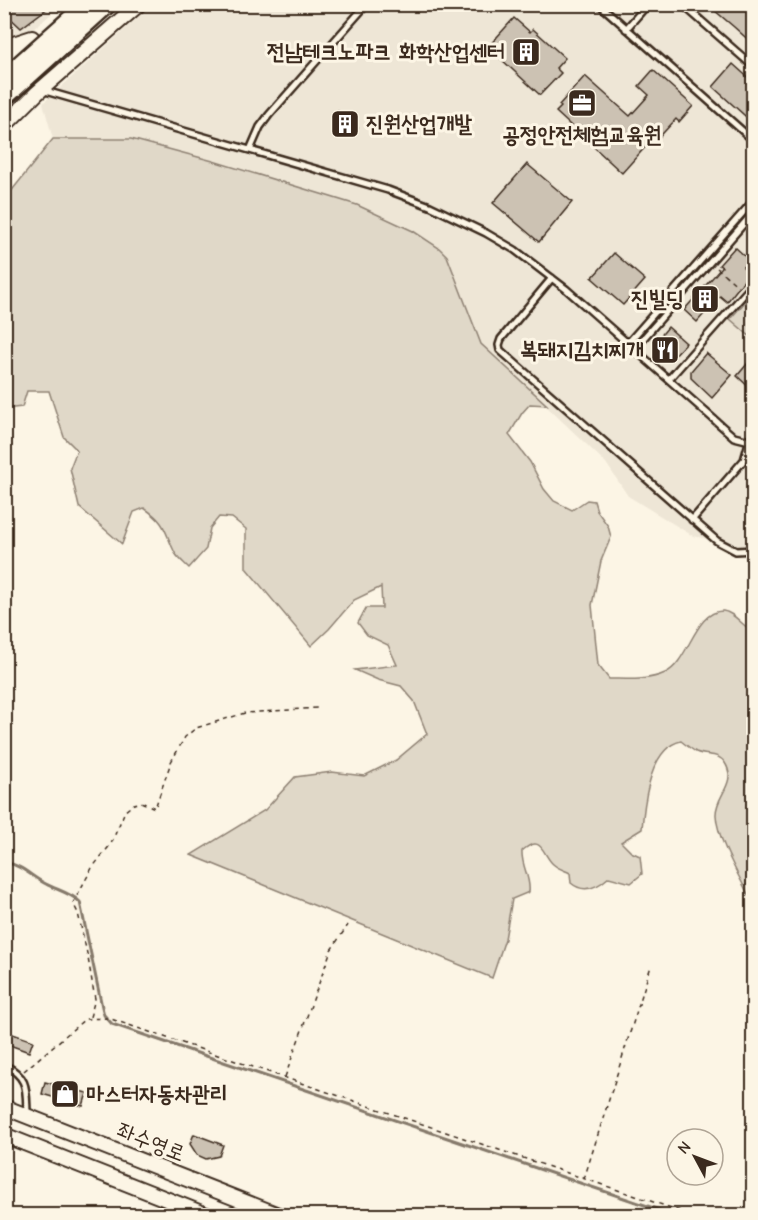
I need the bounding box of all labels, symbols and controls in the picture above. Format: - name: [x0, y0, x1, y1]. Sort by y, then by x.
- building icon: 전남테크노파크 화학산업센터: [510, 36, 542, 68]
- place label: 전남테크노파크 화학산업센터: [267, 39, 505, 65]
- office icon: 공정안전체험교육원: [566, 87, 598, 119]
- building icon: 진원산업개발: [329, 108, 361, 140]
- place label: 진원산업개발: [366, 111, 473, 137]
- place label: 공정안전체험교육원: [502, 122, 662, 148]
- building icon: 진빌딩: [689, 283, 721, 315]
- place label: 진빌딩: [631, 286, 684, 312]
- restaurant icon: 복돼지김치찌개: [649, 334, 681, 366]
- place label: 복돼지김치찌개: [520, 337, 644, 363]
- shop icon: 마스터자동차관리: [49, 1078, 81, 1110]
- place label: 마스터자동차관리: [86, 1081, 228, 1107]
- street label: 좌수영로: [113, 1117, 189, 1167]
- north arrow: [665, 1127, 725, 1187]
- text: N: [674, 1138, 695, 1158]

